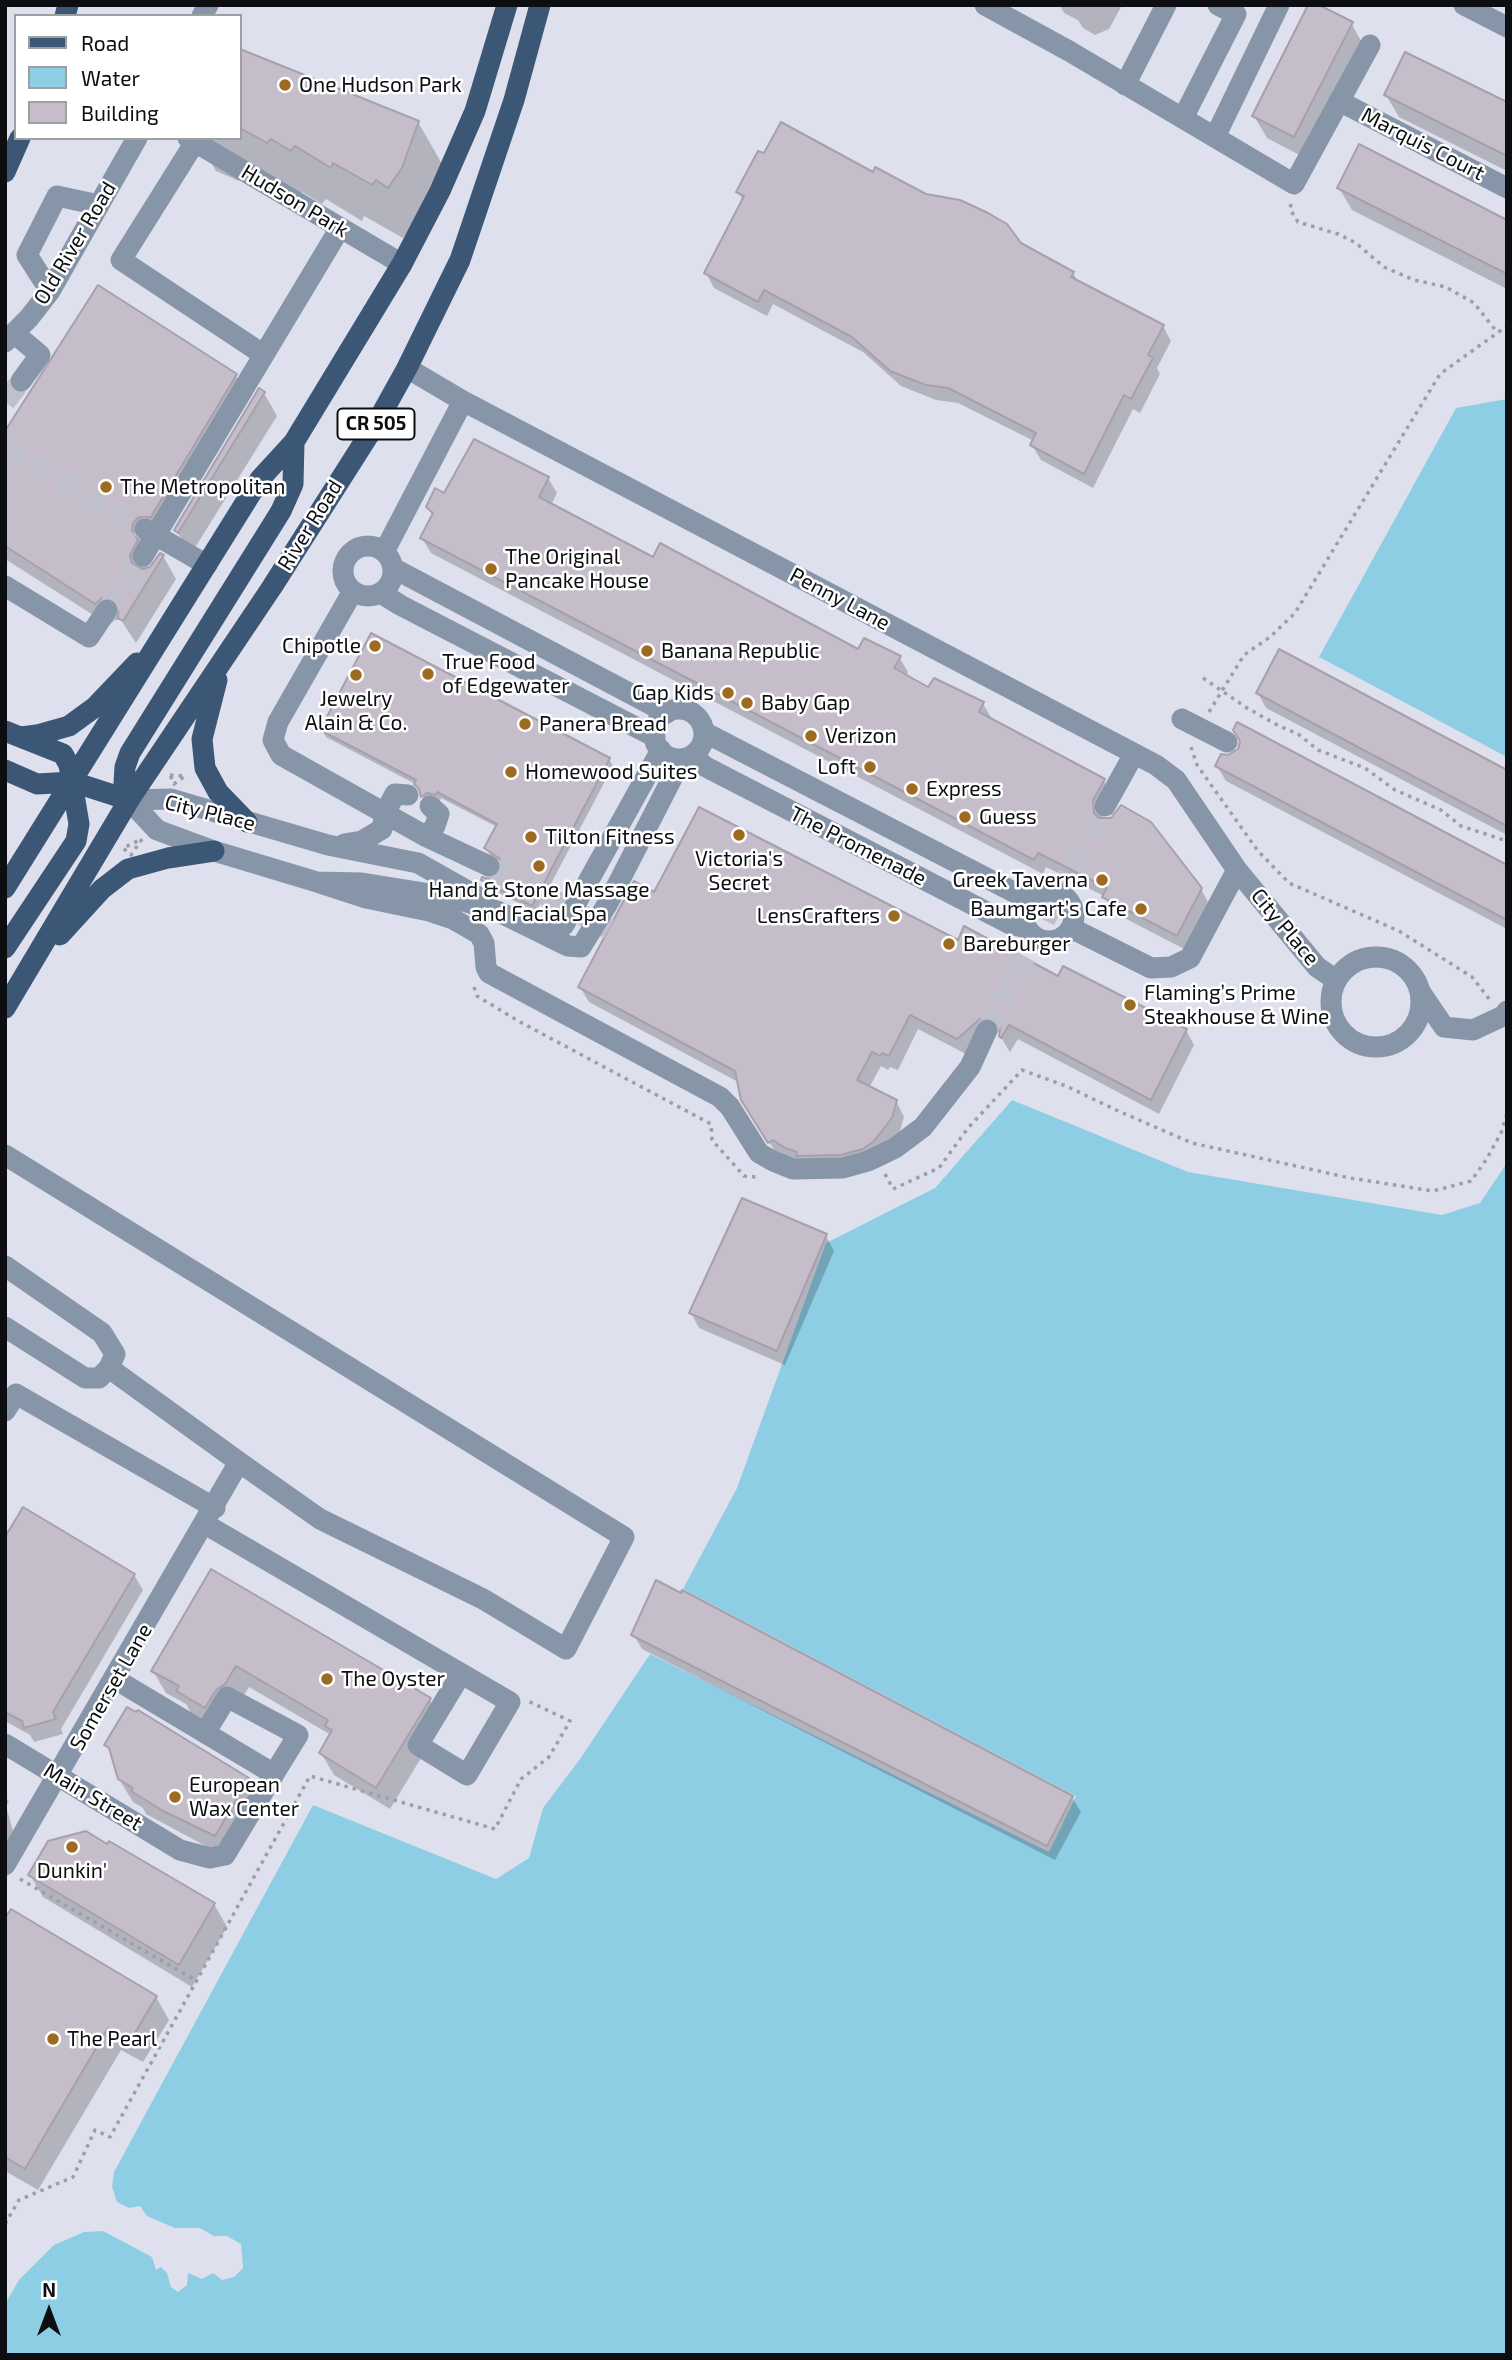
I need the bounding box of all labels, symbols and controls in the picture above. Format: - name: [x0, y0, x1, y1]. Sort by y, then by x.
- legend: [14, 14, 242, 140]
- text: Road: [81, 30, 129, 55]
- text: Water: [81, 65, 140, 90]
- place label: One Hudson Park: [299, 72, 462, 98]
- marker: One Hudson Park: [277, 77, 293, 93]
- text: Building: [81, 100, 159, 125]
- street label: Marquis Court: [1357, 102, 1489, 186]
- street label: Hudson Park: [237, 159, 353, 243]
- street label: Old River Road: [28, 177, 122, 309]
- road number: CR 505: [338, 408, 414, 440]
- place label: The Metropolitan: [120, 474, 285, 500]
- street label: River Road: [272, 475, 348, 575]
- marker: The Metropolitan: [98, 479, 114, 495]
- place label: The Original Pancake House: [505, 544, 649, 594]
- marker: The Original Pancake House: [483, 561, 499, 577]
- street label: Penny Lane: [786, 562, 894, 636]
- place label: Chipotle: [282, 633, 361, 659]
- marker: Chipotle: [367, 638, 383, 654]
- place label: Banana Republic: [661, 638, 820, 664]
- marker: Banana Republic: [639, 643, 655, 659]
- place label: True Food of Edgewater: [442, 649, 570, 699]
- marker: True Food of Edgewater: [420, 666, 436, 682]
- marker: Jewelry Alain & Co.: [348, 667, 364, 683]
- place label: Gap Kids: [632, 680, 714, 706]
- marker: Gap Kids: [720, 685, 736, 701]
- place label: Jewelry Alain & Co.: [305, 686, 407, 736]
- place label: Baby Gap: [761, 690, 850, 716]
- marker: Baby Gap: [739, 695, 755, 711]
- place label: Panera Bread: [539, 711, 667, 737]
- marker: Panera Bread: [517, 716, 533, 732]
- place label: Verizon: [825, 723, 897, 749]
- marker: Verizon: [803, 728, 819, 744]
- place label: Loft: [817, 754, 856, 780]
- place label: Homewood Suites: [525, 759, 697, 785]
- marker: Loft: [862, 759, 878, 775]
- marker: Homewood Suites: [503, 764, 519, 780]
- place label: Express: [926, 776, 1002, 802]
- marker: Express: [904, 781, 920, 797]
- street label: City Place: [162, 790, 258, 836]
- street label: The Promenade: [786, 801, 930, 891]
- place label: Guess: [979, 804, 1037, 830]
- marker: Guess: [957, 809, 973, 825]
- place label: Tilton Fitness: [545, 824, 675, 850]
- marker: Victoria's Secret: [731, 827, 747, 843]
- marker: Tilton Fitness: [523, 829, 539, 845]
- place label: Victoria's Secret: [695, 846, 783, 896]
- marker: Hand & Stone Massage and Facial Spa: [531, 858, 547, 874]
- place label: Greek Taverna: [953, 867, 1088, 893]
- marker: Greek Taverna: [1094, 872, 1110, 888]
- place label: Hand & Stone Massage and Facial Spa: [429, 877, 649, 927]
- street label: City Place: [1246, 883, 1324, 971]
- place label: Baumgart’s Cafe: [970, 896, 1127, 922]
- marker: Baumgart’s Cafe: [1133, 901, 1149, 917]
- place label: LensCrafters: [757, 903, 880, 929]
- marker: LensCrafters: [886, 908, 902, 924]
- place label: Bareburger: [963, 931, 1071, 957]
- marker: Bareburger: [941, 936, 957, 952]
- place label: Flaming’s Prime Steakhouse & Wine: [1144, 980, 1329, 1030]
- marker: Flaming’s Prime Steakhouse & Wine: [1122, 997, 1138, 1013]
- street label: Somerset Lane: [65, 1619, 157, 1755]
- place label: The Oyster: [341, 1666, 445, 1692]
- marker: The Oyster: [319, 1671, 335, 1687]
- street label: Main Street: [39, 1758, 147, 1836]
- place label: European Wax Center: [189, 1772, 299, 1822]
- marker: European Wax Center: [167, 1789, 183, 1805]
- marker: Dunkin': [64, 1839, 80, 1855]
- place label: Dunkin': [37, 1858, 107, 1884]
- place label: The Pearl: [67, 2026, 157, 2052]
- marker: The Pearl: [45, 2031, 61, 2047]
- north arrow: [14, 2276, 84, 2346]
- text: N: [42, 2278, 56, 2301]

